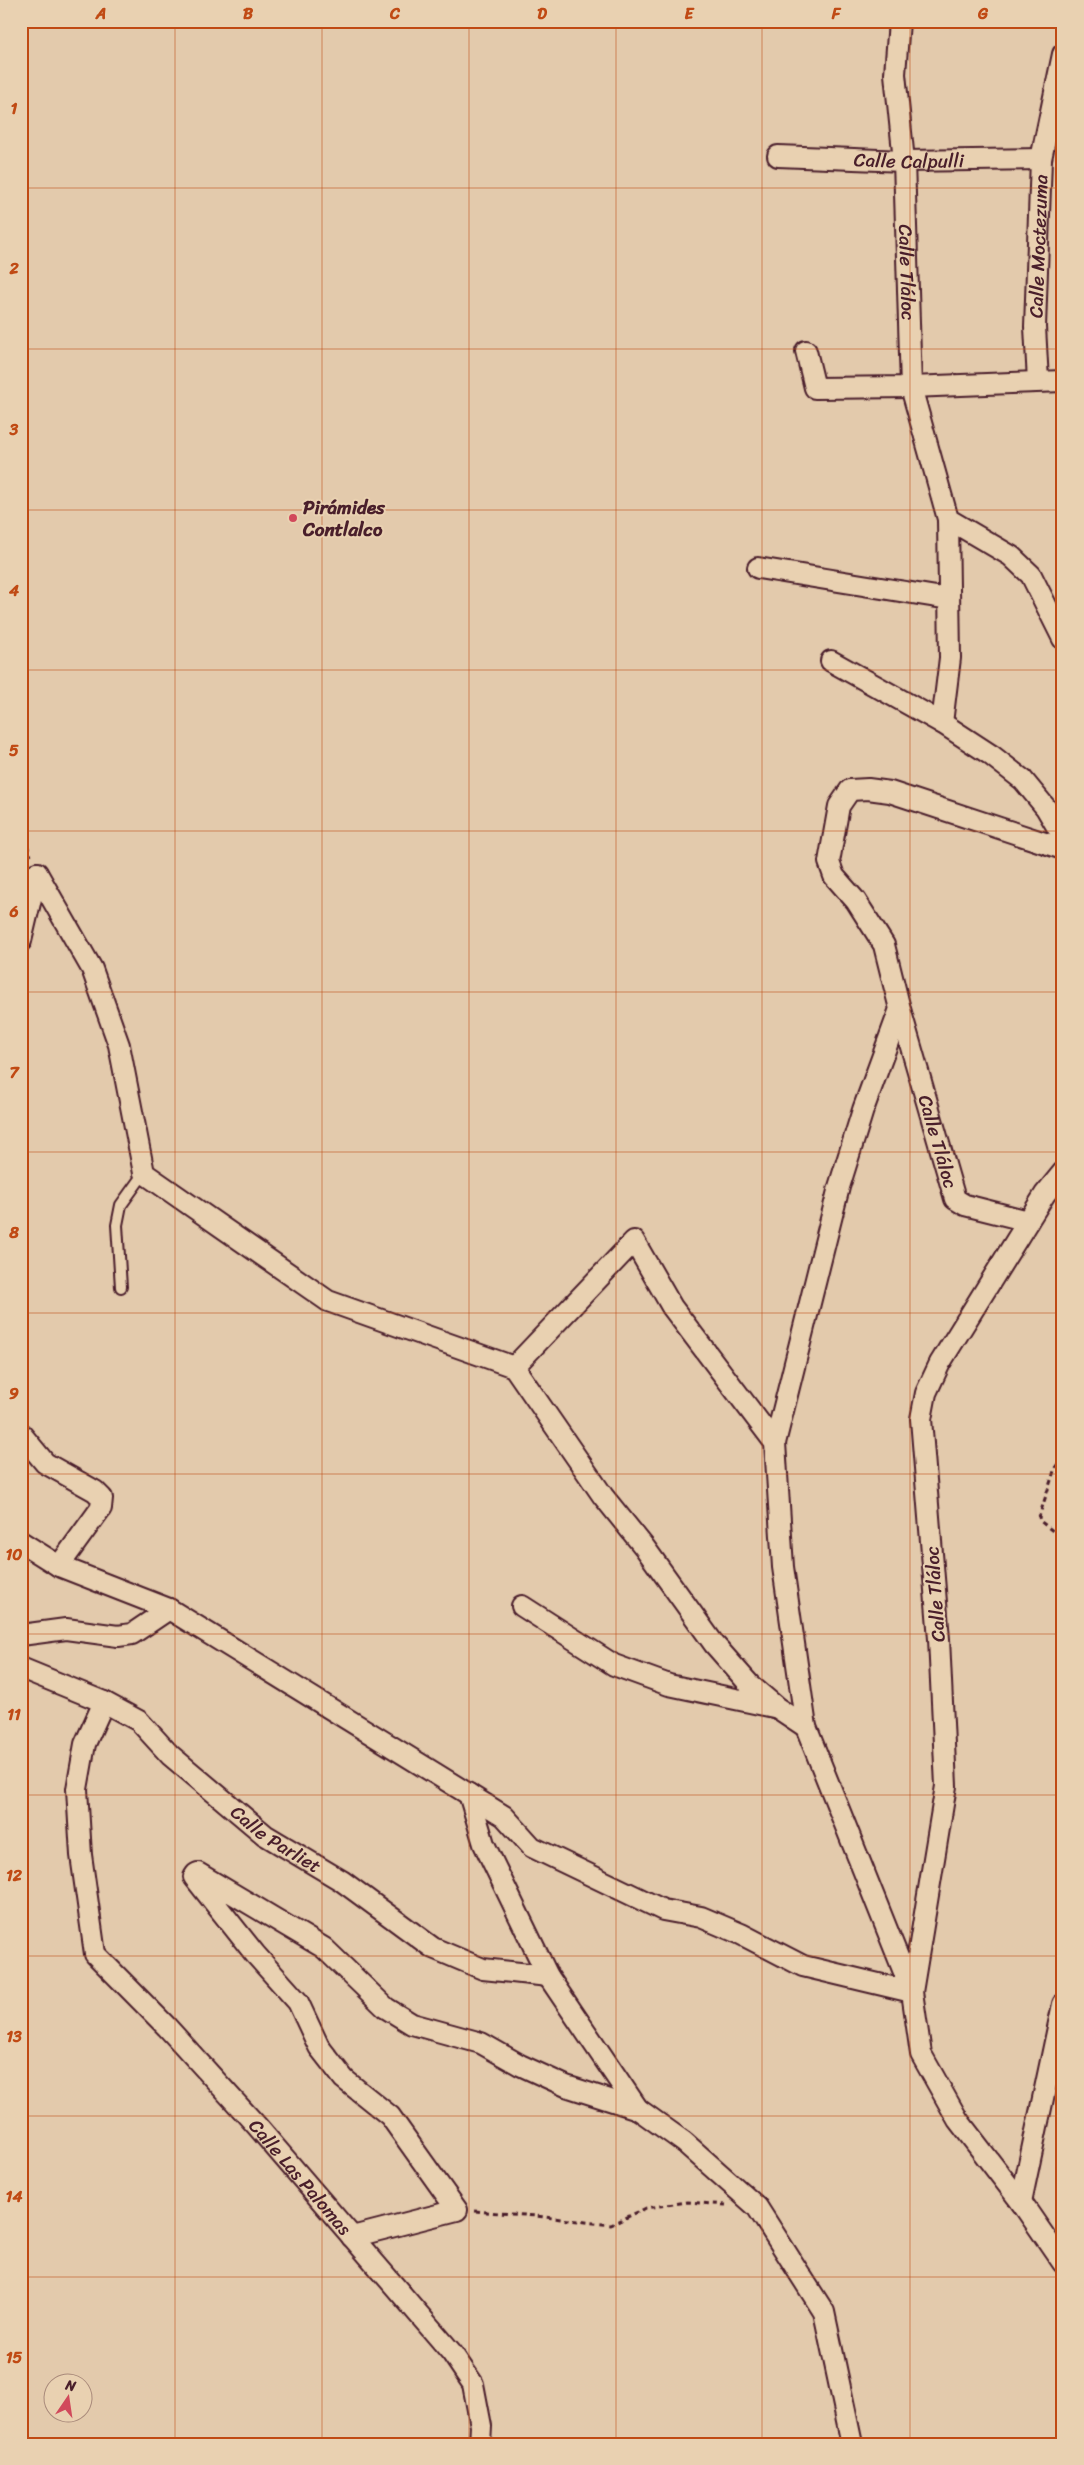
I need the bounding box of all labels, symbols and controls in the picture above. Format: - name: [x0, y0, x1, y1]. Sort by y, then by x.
- text: A: [95, 0, 106, 28]
- text: B: [243, 0, 254, 28]
- text: C: [389, 0, 401, 28]
- text: D: [537, 0, 547, 28]
- text: E: [685, 0, 695, 28]
- text: F: [831, 0, 842, 28]
- text: G: [977, 0, 989, 28]
- text: 1: [11, 94, 18, 123]
- street label: Calle Calpulli: [853, 143, 965, 178]
- street label: Calle Moctezuma: [1019, 173, 1057, 318]
- street label: Calle Tláloc: [889, 224, 925, 321]
- text: 2: [8, 254, 19, 283]
- text: 3: [9, 415, 19, 444]
- place label: Pirámides Contlalco: [302, 491, 386, 546]
- marker: Pirámides Contlalco: [287, 512, 299, 524]
- text: 4: [8, 576, 19, 605]
- text: 5: [9, 736, 19, 765]
- text: 6: [8, 897, 19, 926]
- text: 7: [9, 1058, 20, 1087]
- street label: Calle Tláloc: [909, 1091, 968, 1192]
- text: 8: [8, 1218, 19, 1247]
- text: 9: [9, 1379, 19, 1408]
- text: 10: [6, 1540, 22, 1569]
- street label: Calle Tláloc: [915, 1545, 955, 1643]
- text: 11: [7, 1700, 21, 1729]
- street label: Calle Parliet: [223, 1796, 328, 1882]
- text: 12: [6, 1861, 23, 1890]
- text: 13: [6, 2022, 22, 2051]
- street label: Calle Las Palomas: [241, 2110, 361, 2243]
- text: 14: [6, 2182, 22, 2211]
- text: 15: [6, 2343, 23, 2372]
- north arrow: [42, 2372, 92, 2422]
- text: N: [62, 2372, 79, 2399]

